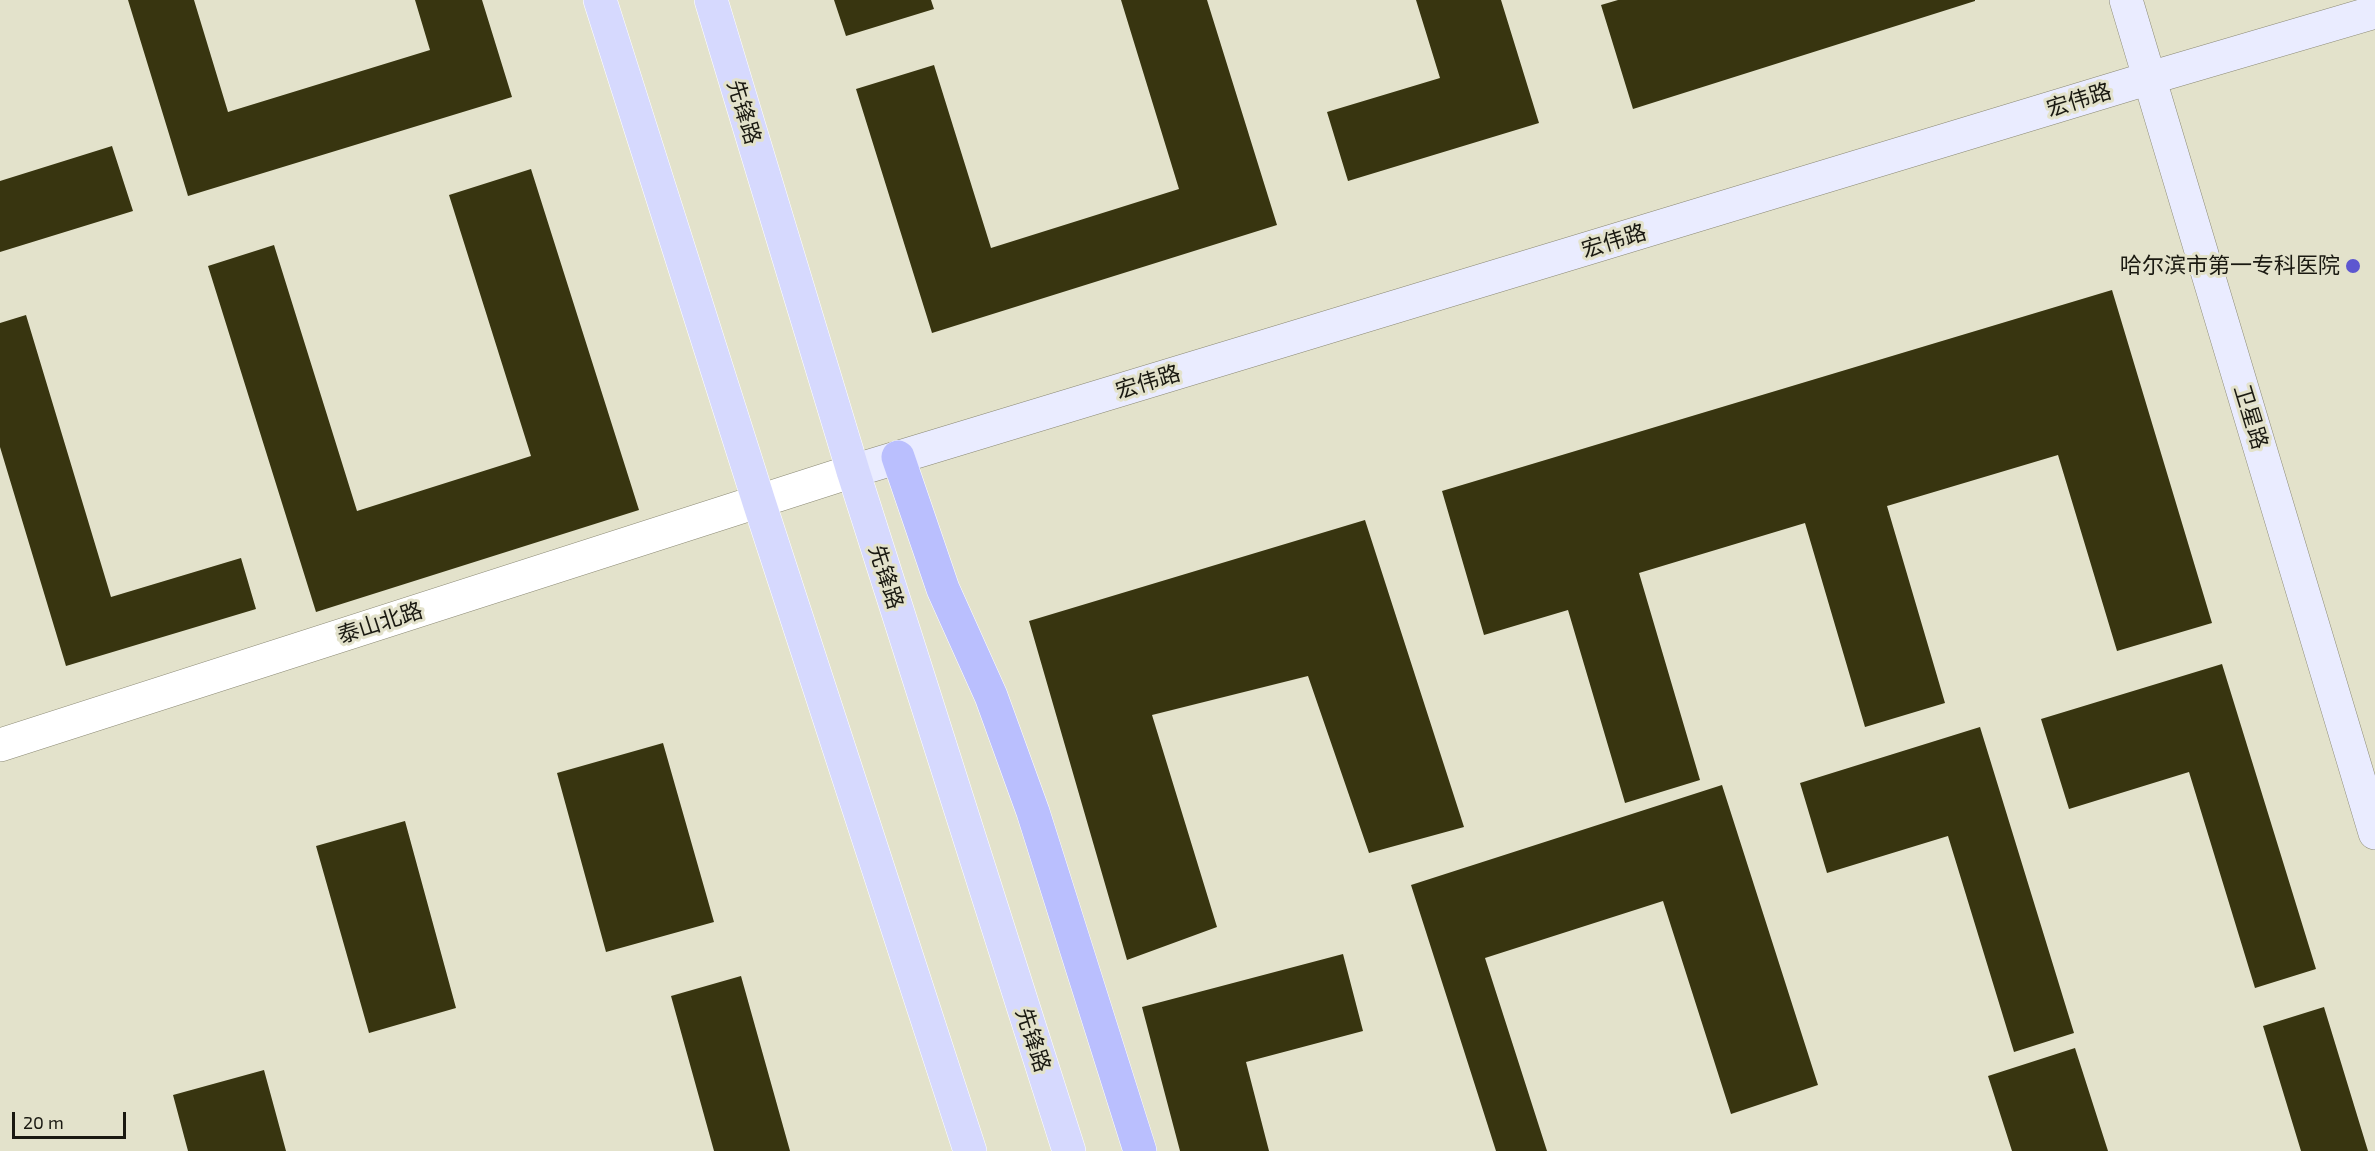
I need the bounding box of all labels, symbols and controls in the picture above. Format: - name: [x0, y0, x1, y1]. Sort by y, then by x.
- street label: 先锋路: [722, 77, 766, 147]
- street label: 宏伟路: [2044, 78, 2114, 122]
- street label: 宏伟路: [1579, 219, 1649, 263]
- place label: 哈尔滨市第一专科医院: [2120, 253, 2340, 279]
- marker: 哈尔滨市第一专科医院: [2344, 257, 2362, 275]
- street label: 宏伟路: [1113, 360, 1183, 404]
- street label: 卫星路: [2229, 382, 2273, 452]
- street label: 先锋路: [863, 542, 909, 612]
- street label: 泰山北路: [334, 597, 426, 649]
- street label: 先锋路: [1010, 1005, 1056, 1075]
- scale bar: [15, 1100, 129, 1138]
- text: 20 m: [23, 1111, 64, 1133]

